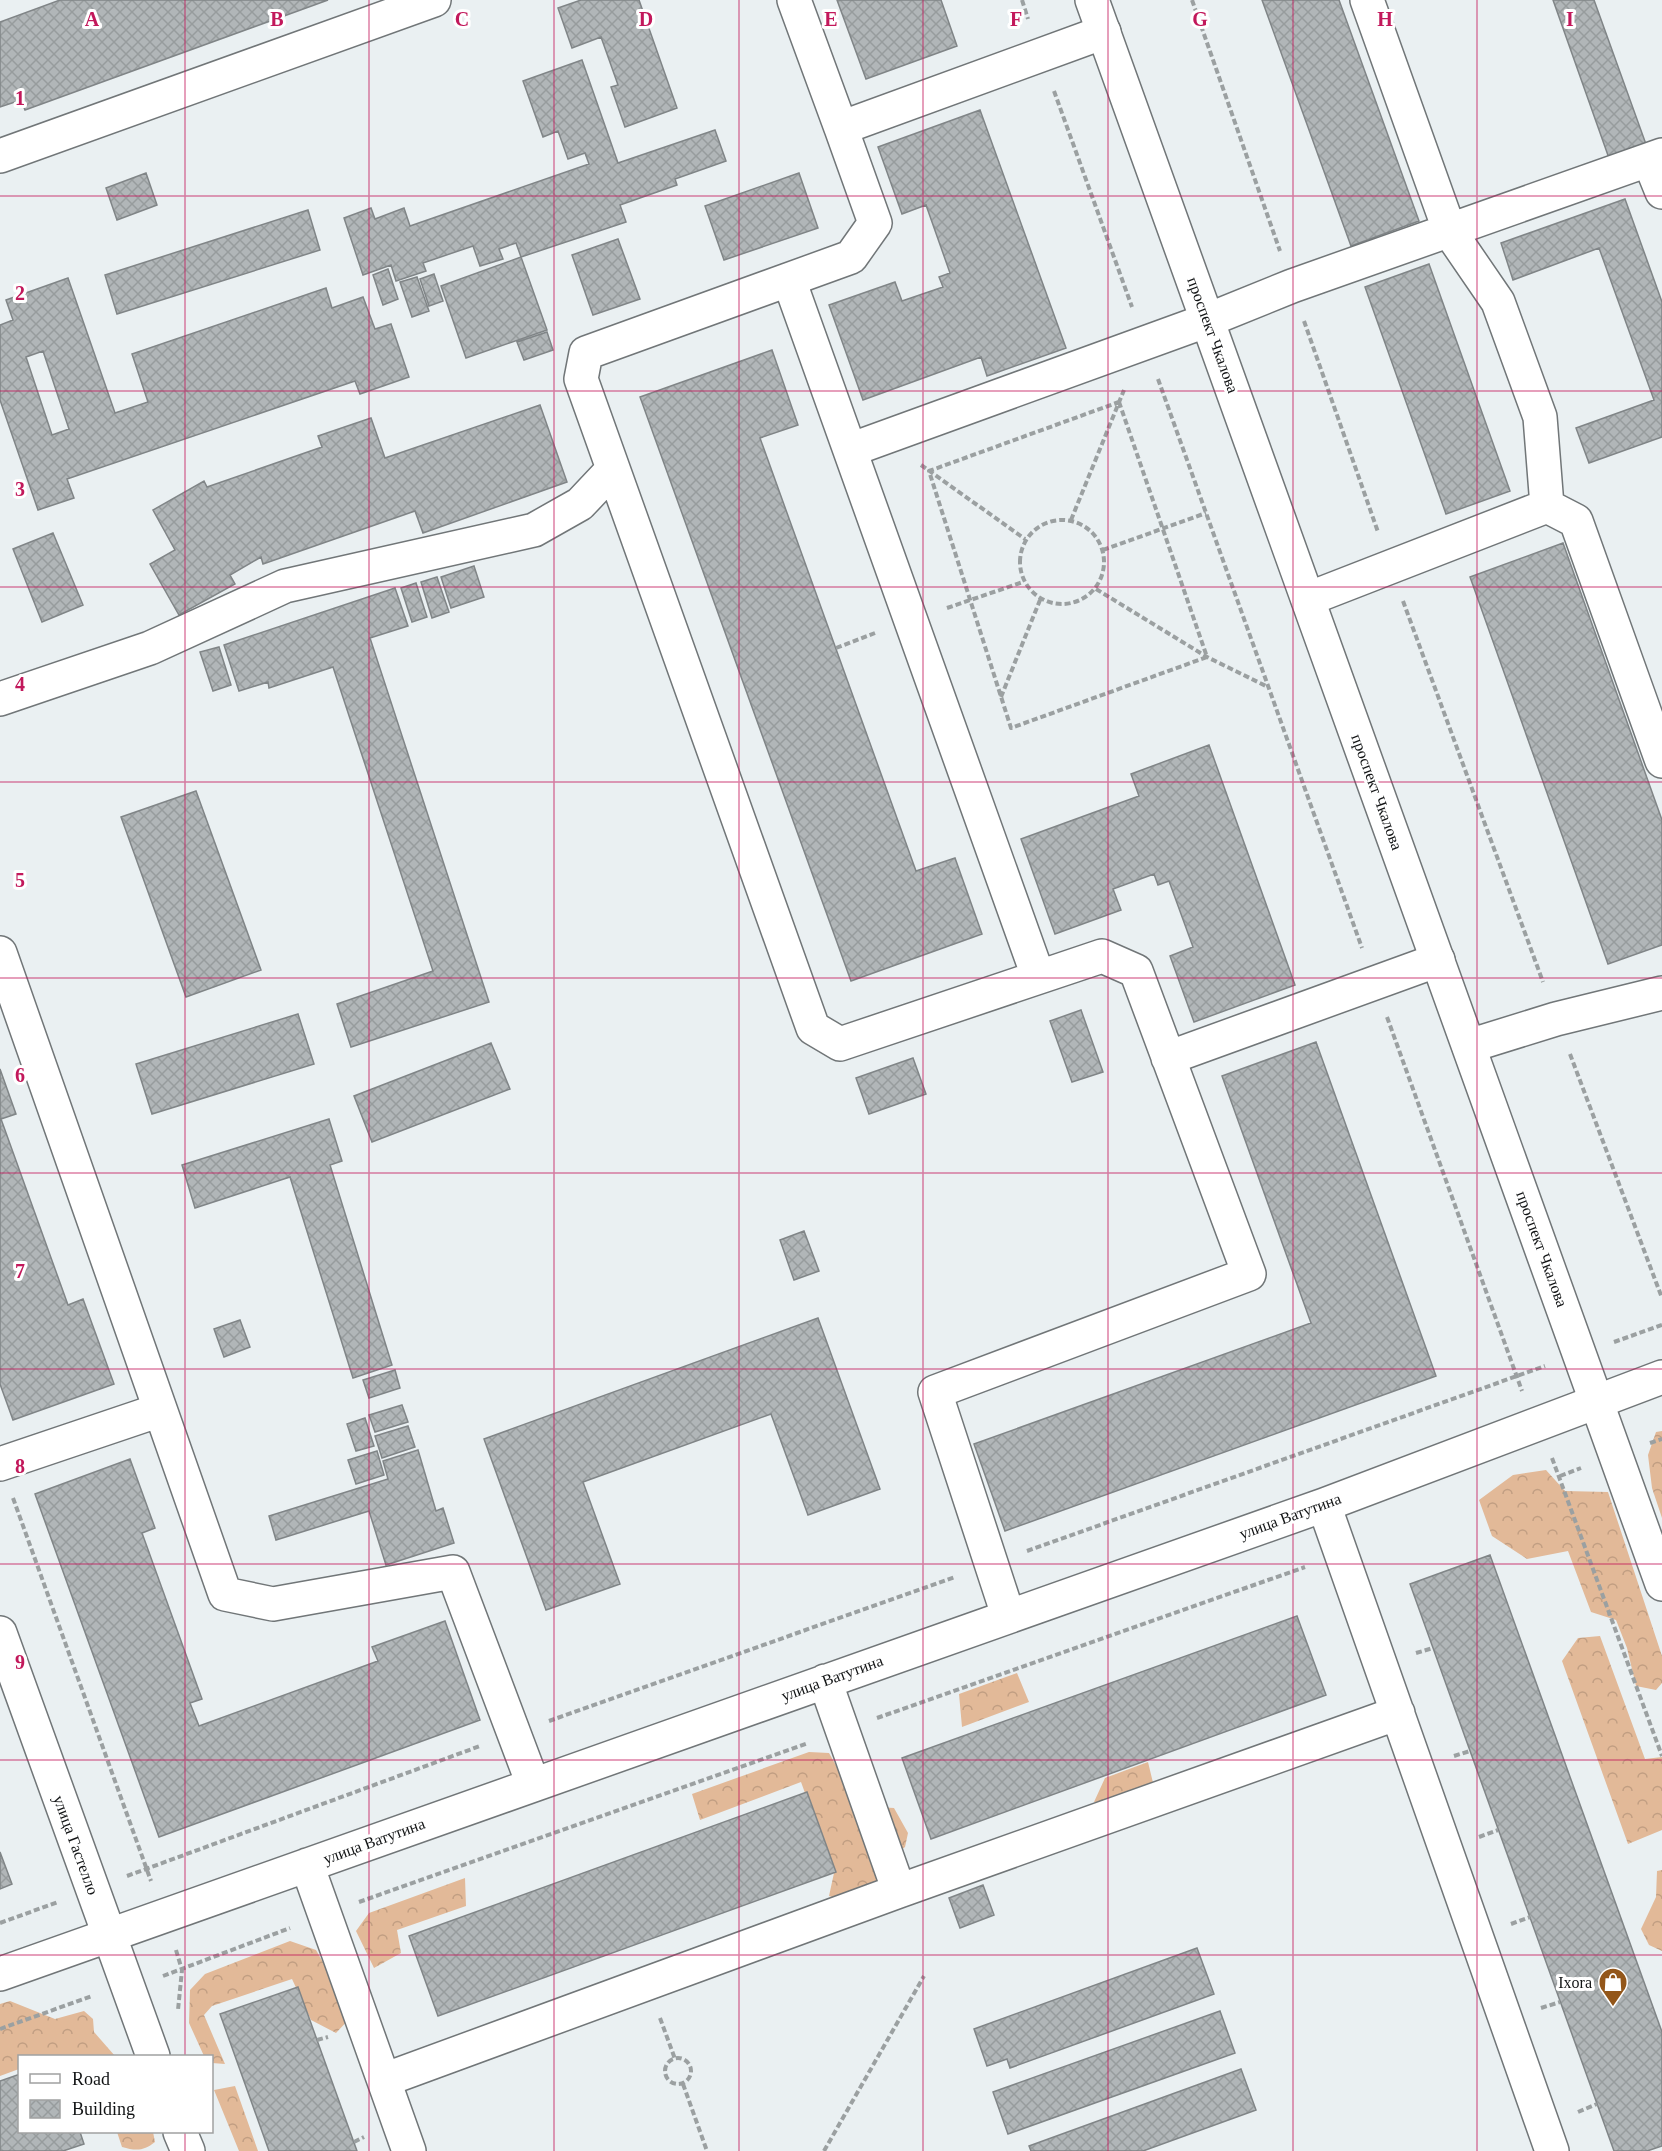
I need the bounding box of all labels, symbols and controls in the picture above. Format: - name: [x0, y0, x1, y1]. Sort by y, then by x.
- text: A: [85, 8, 100, 30]
- text: B: [270, 8, 284, 30]
- text: C: [455, 8, 469, 30]
- text: D: [639, 8, 653, 30]
- text: E: [824, 8, 838, 30]
- text: F: [1010, 8, 1022, 30]
- text: G: [1192, 8, 1208, 30]
- text: H: [1377, 8, 1393, 30]
- text: I: [1566, 8, 1574, 30]
- text: 1: [15, 87, 25, 109]
- street label: проспект Чкалова: [1183, 275, 1242, 396]
- text: 2: [15, 282, 25, 304]
- text: 3: [15, 478, 25, 500]
- text: 4: [15, 673, 25, 695]
- street label: проспект Чкалова: [1347, 732, 1406, 853]
- text: 5: [15, 869, 25, 891]
- text: 6: [15, 1064, 25, 1086]
- street label: проспект Чкалова: [1512, 1189, 1571, 1310]
- text: 7: [15, 1260, 25, 1282]
- text: 8: [15, 1455, 25, 1477]
- street label: улица Ватутина: [1237, 1490, 1343, 1543]
- text: 9: [15, 1651, 25, 1673]
- street label: улица Ватутина: [779, 1652, 885, 1705]
- street label: улица Гастелло: [49, 1793, 102, 1897]
- street label: улица Ватутина: [321, 1815, 427, 1868]
- shop icon: Ixora: [1597, 1966, 1629, 2008]
- place label: Ixora: [1558, 1974, 1592, 1991]
- legend: [18, 2055, 213, 2133]
- text: Road: [72, 2069, 110, 2089]
- text: Building: [72, 2099, 135, 2119]

